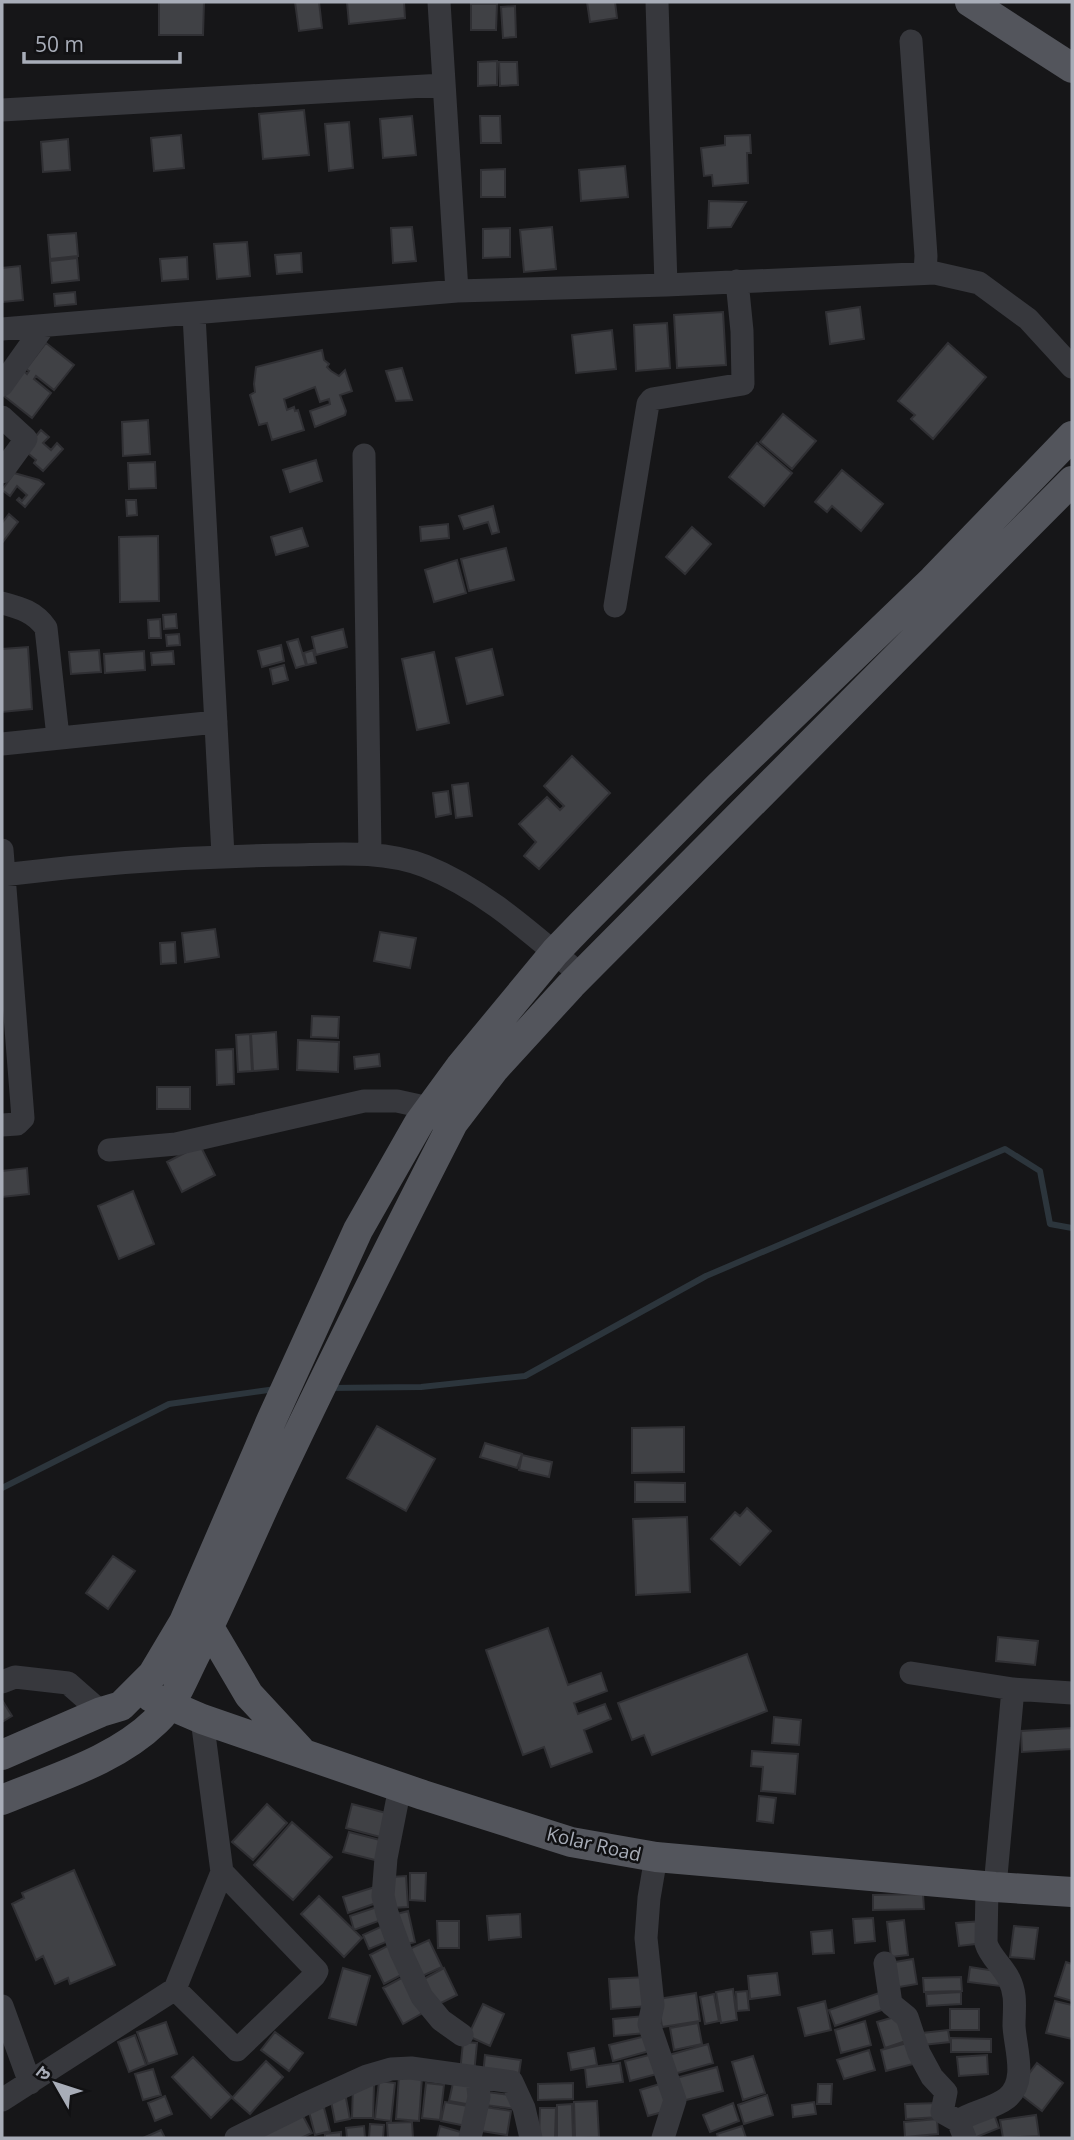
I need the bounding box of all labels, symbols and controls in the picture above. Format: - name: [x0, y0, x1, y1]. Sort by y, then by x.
- scale bar: [24, 21, 180, 65]
- text: 50 m: [35, 30, 84, 58]
- street label: Kolar Road: [544, 1820, 644, 1868]
- north arrow: [21, 2049, 91, 2119]
- text: उ: [29, 2060, 57, 2086]

